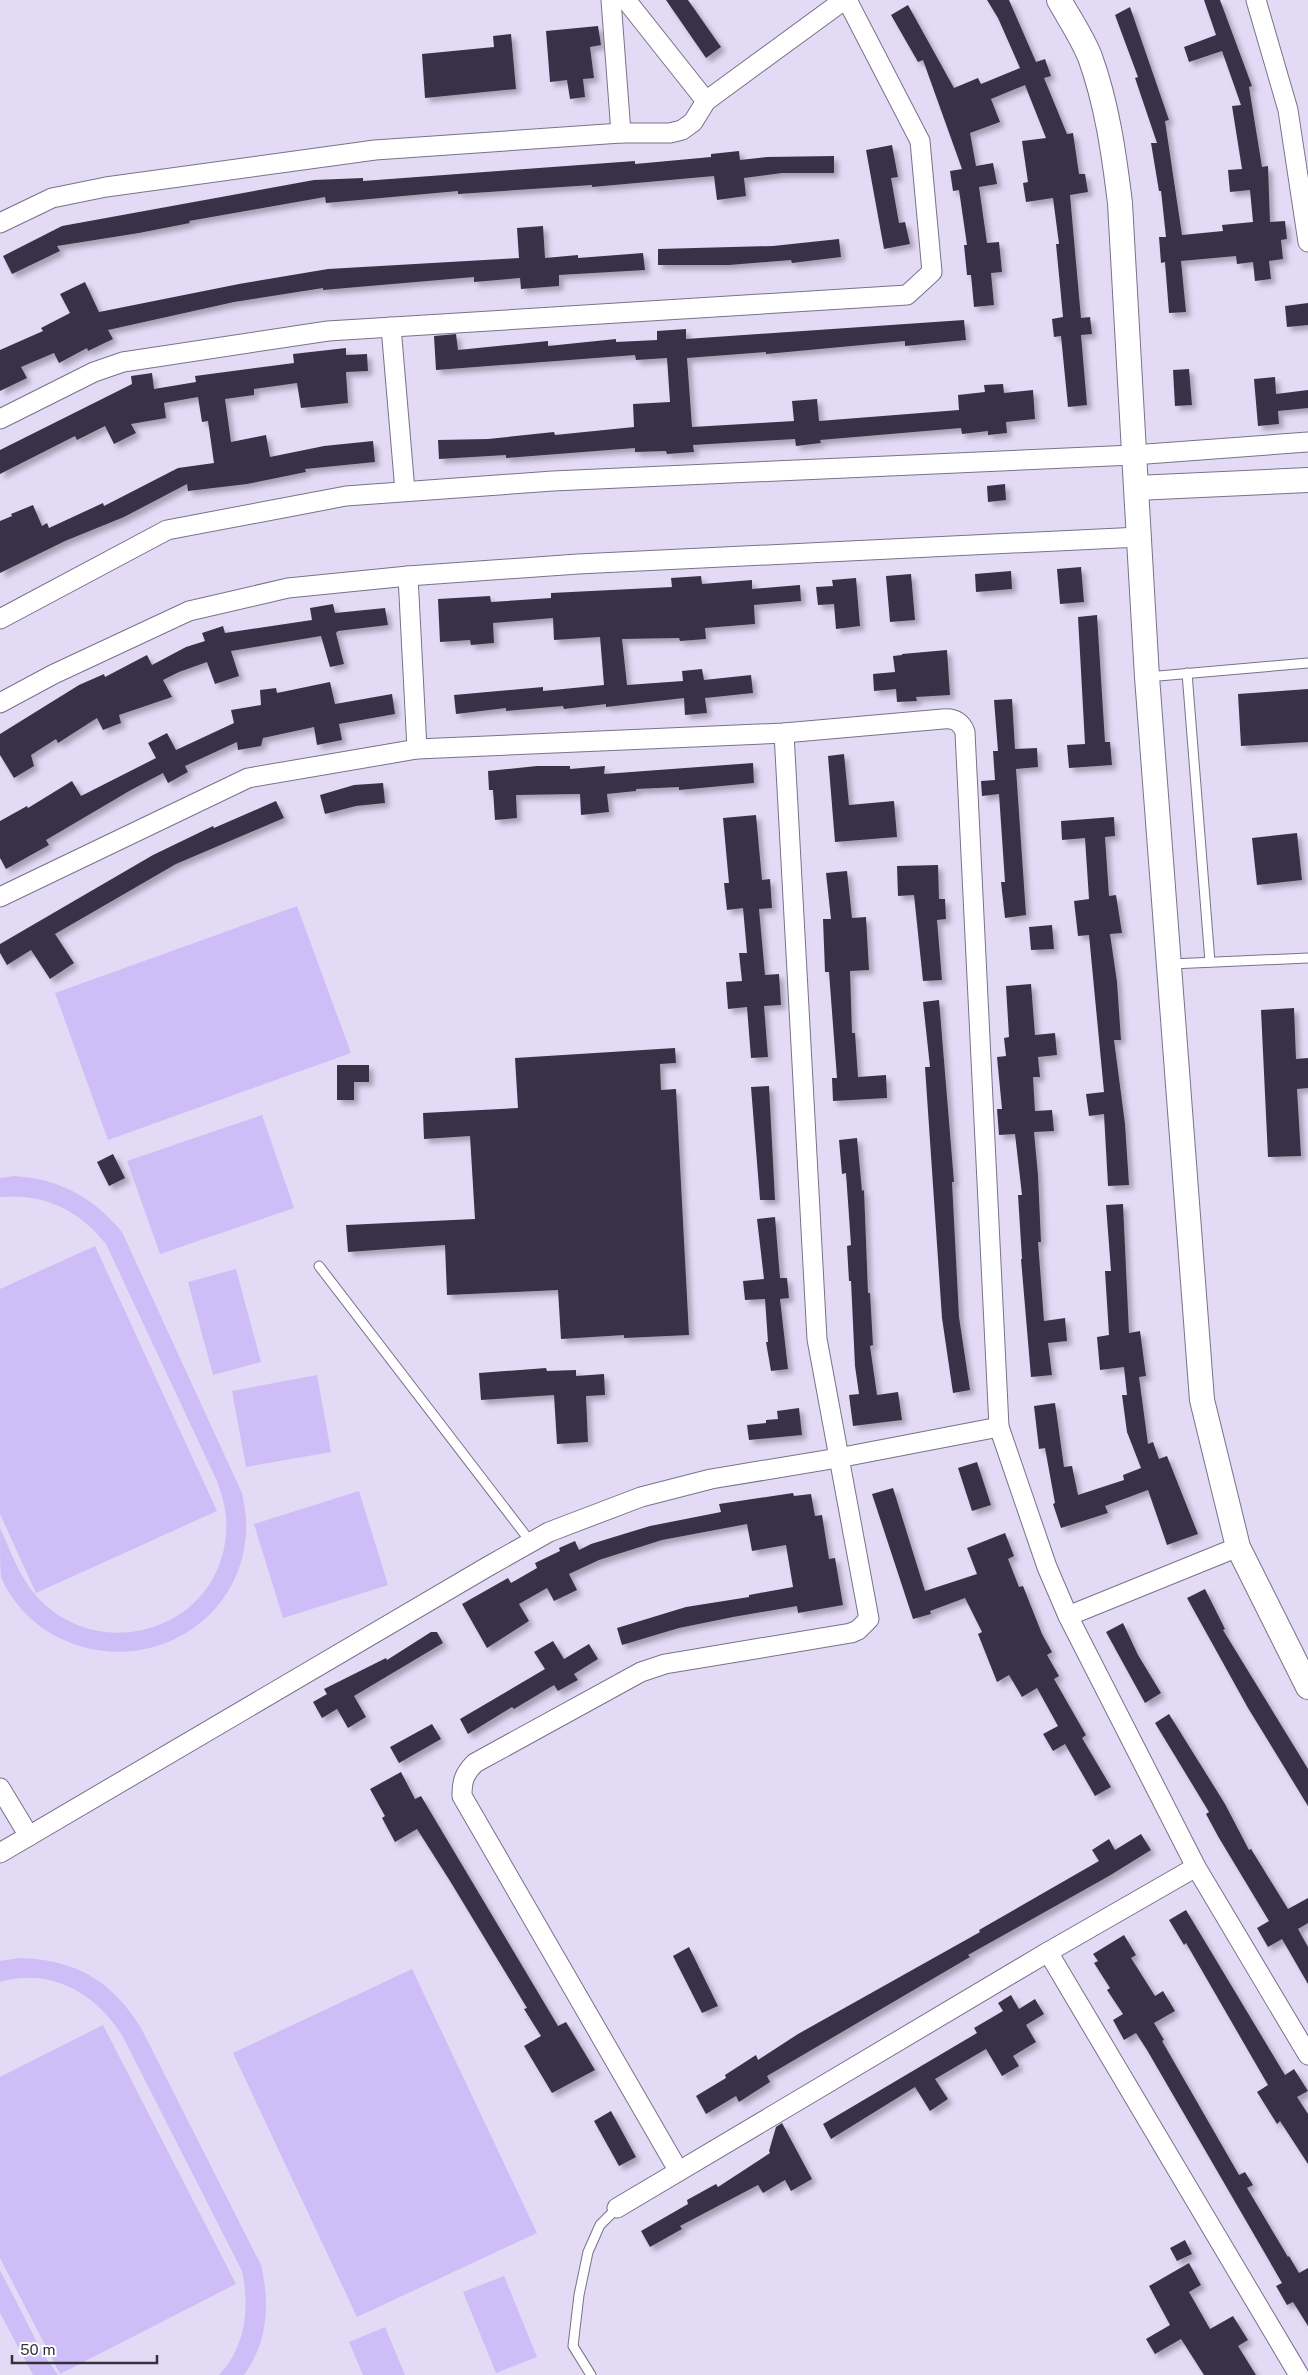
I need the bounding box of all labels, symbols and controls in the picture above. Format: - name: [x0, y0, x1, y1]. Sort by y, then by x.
- scale bar: [12, 2332, 158, 2364]
- text: 50 m: [20, 2341, 55, 2358]

